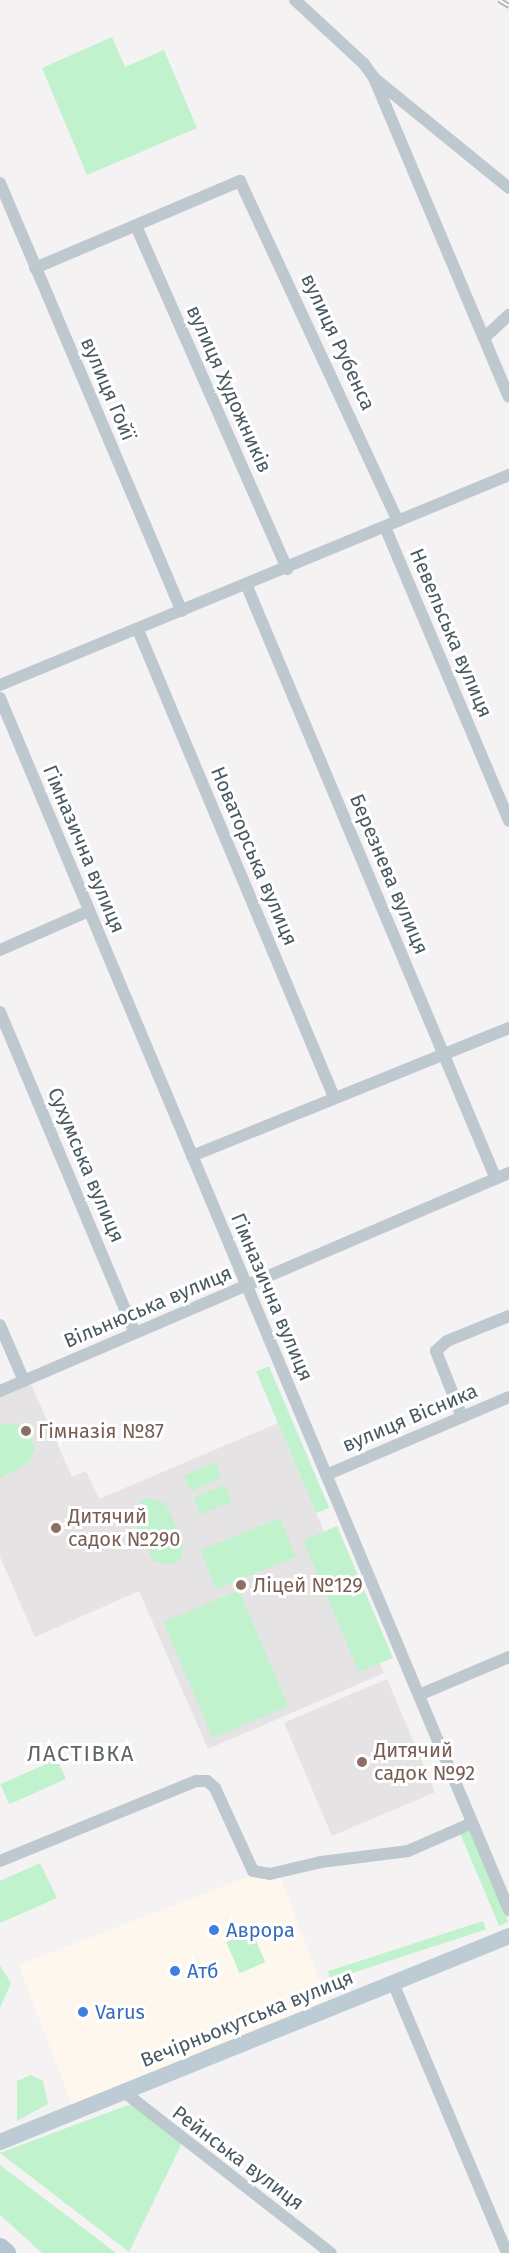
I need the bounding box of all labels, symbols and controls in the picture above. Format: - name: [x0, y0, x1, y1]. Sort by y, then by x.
- street label: вулиця Рубенса: [296, 270, 380, 414]
- street label: вулиця Художників: [181, 302, 277, 476]
- street label: вулиця Гойї: [76, 334, 140, 444]
- street label: Невельська вулиця: [405, 545, 497, 721]
- street label: Гімназична вулиця: [38, 762, 130, 936]
- street label: Новаторська вулиця: [205, 763, 303, 949]
- street label: Березнева вулиця: [344, 790, 434, 958]
- street label: Сухумська вулиця: [43, 1084, 129, 1246]
- street label: Гімназична вулиця: [226, 1210, 318, 1384]
- street label: Вільнюська вулиця: [60, 1261, 236, 1353]
- street label: вулиця Вісника: [339, 1379, 481, 1457]
- place label: Гімназія №87: [38, 1419, 164, 1443]
- marker: Гімназія №87: [19, 1424, 33, 1438]
- place label: Дитячий садок №290: [68, 1504, 181, 1551]
- marker: Дитячий садок №290: [49, 1521, 63, 1535]
- place label: Ліцей №129: [253, 1573, 363, 1597]
- marker: Ліцей №129: [234, 1578, 248, 1592]
- place label: Дитячий садок №92: [374, 1738, 475, 1785]
- district label: ЛАСТІВКА: [27, 1741, 135, 1767]
- marker: Дитячий садок №92: [355, 1755, 369, 1769]
- place label: Аврора: [226, 1918, 295, 1942]
- marker: Аврора: [207, 1923, 221, 1937]
- place label: Атб: [187, 1959, 219, 1983]
- marker: Атб: [168, 1964, 182, 1978]
- street label: Вечірньокутська вулиця: [137, 1965, 357, 2073]
- place label: Varus: [95, 2000, 145, 2024]
- marker: Varus: [76, 2005, 90, 2019]
- street label: Рейнська вулиця: [167, 2101, 309, 2215]

